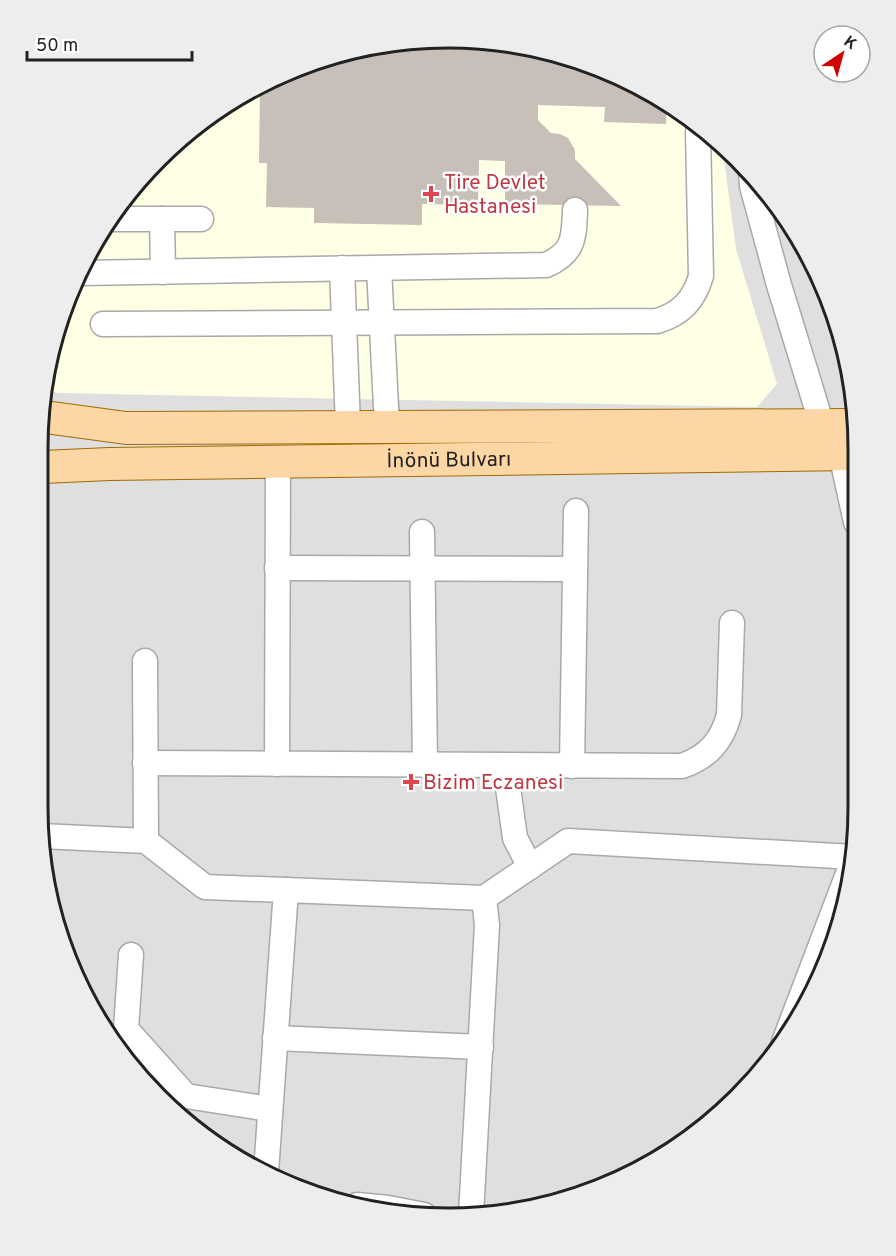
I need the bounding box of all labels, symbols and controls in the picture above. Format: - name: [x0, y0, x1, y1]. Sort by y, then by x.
- scale bar: [27, 24, 192, 62]
- north arrow: [812, 24, 872, 84]
- text: K: [839, 32, 860, 55]
- text: 50 m: [36, 35, 78, 58]
- place label: Tire Devlet Hastanesi: [444, 170, 546, 221]
- marker: Tire Devlet Hastanesi: [422, 185, 440, 203]
- street label: İnönü Bulvarı: [386, 447, 512, 475]
- place label: Bizim Eczanesi: [423, 770, 563, 797]
- marker: Bizim Eczanesi: [404, 775, 418, 789]

